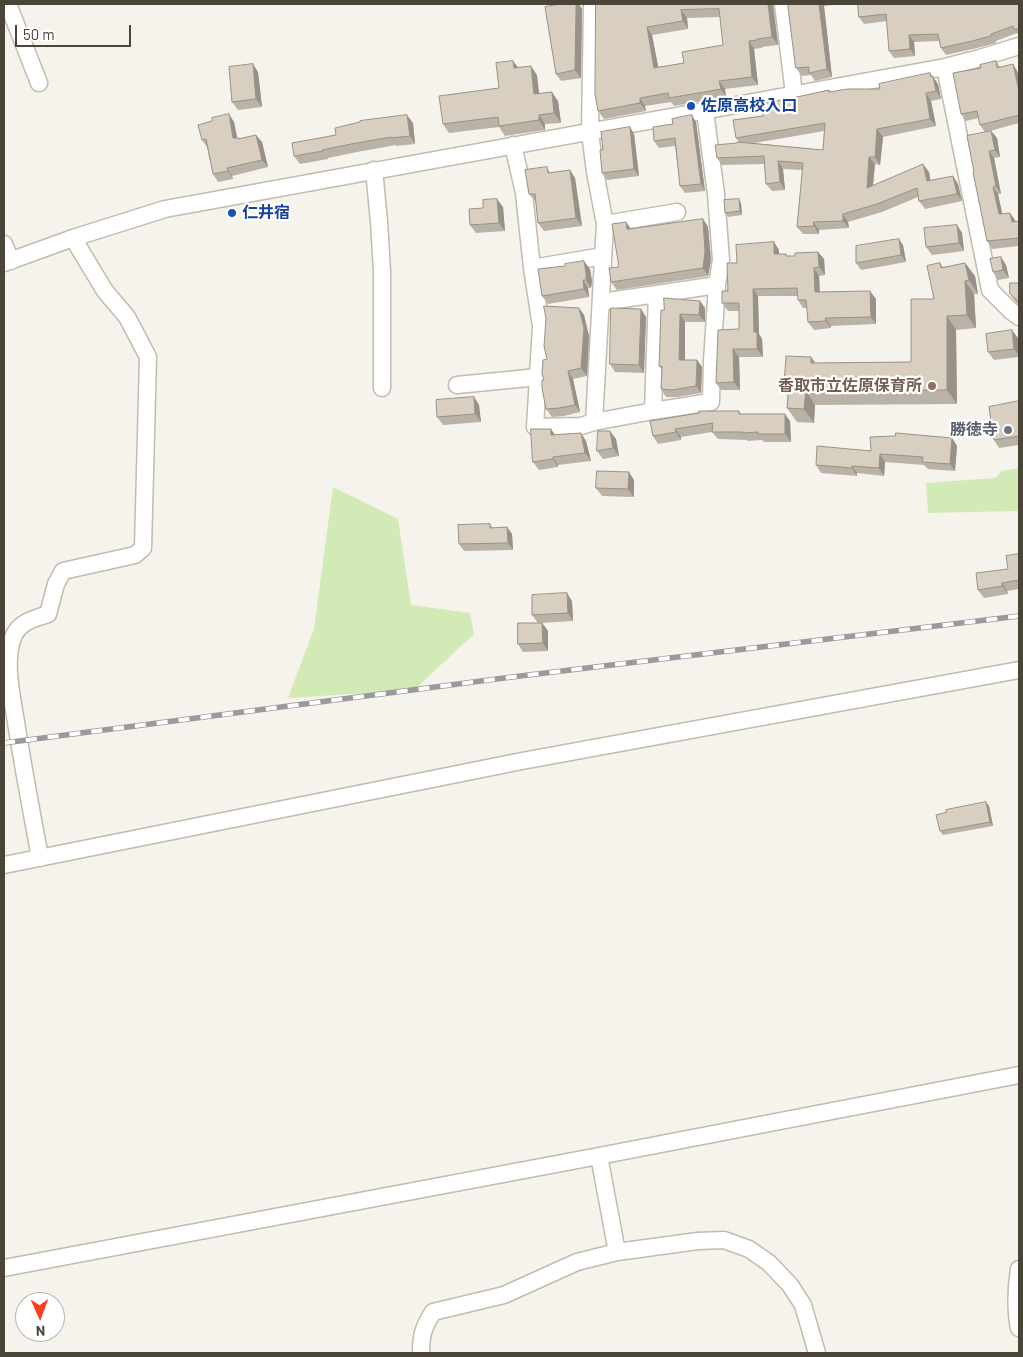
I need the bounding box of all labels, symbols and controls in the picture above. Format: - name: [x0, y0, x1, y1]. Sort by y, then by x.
- scale bar: [18, 15, 134, 47]
- text: 50 m: [23, 25, 55, 43]
- place label: 佐原高校入口: [701, 96, 797, 116]
- marker: 佐原高校入口: [685, 100, 697, 112]
- place label: 仁井宿: [242, 203, 290, 223]
- marker: 仁井宿: [226, 207, 238, 219]
- place label: 香取市立佐原保育所: [778, 376, 922, 396]
- marker: 香取市立佐原保育所: [926, 380, 938, 392]
- place label: 勝徳寺: [950, 420, 998, 440]
- marker: 勝徳寺: [1002, 424, 1014, 436]
- north arrow: [15, 1292, 65, 1342]
- text: N: [36, 1323, 45, 1340]

